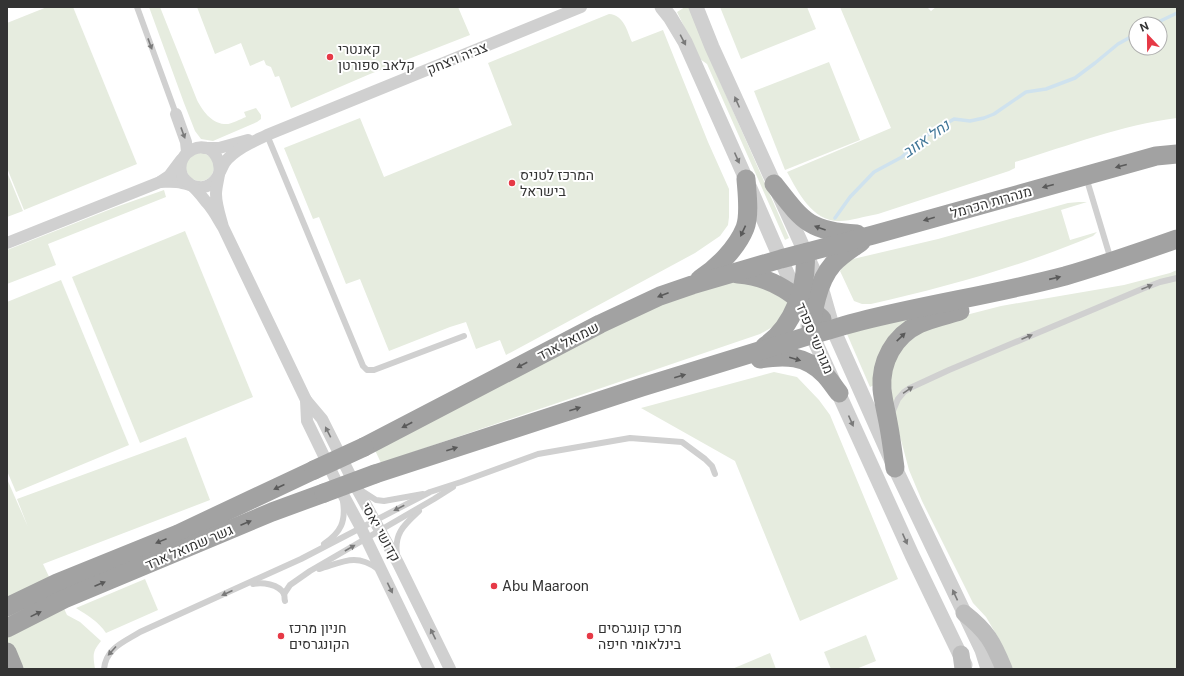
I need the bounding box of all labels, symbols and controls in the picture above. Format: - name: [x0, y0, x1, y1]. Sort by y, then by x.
- north arrow: [1128, 16, 1168, 56]
- text: N: [1138, 20, 1150, 34]
- one-way arrow: [680, 34, 686, 46]
- one-way arrow: [147, 38, 153, 50]
- street label: צביה ויצחק: [424, 38, 490, 77]
- place label: קאנטרי קלאב ספורטן: [338, 41, 415, 73]
- marker: קאנטרי קלאב ספורטן: [325, 52, 335, 62]
- one-way arrow: [734, 97, 740, 108]
- water label: נחל אזוב: [899, 115, 954, 161]
- one-way arrow: [180, 127, 186, 139]
- one-way arrow: [734, 153, 740, 164]
- one-way arrow: [1115, 163, 1127, 169]
- place label: המרכז לטניס בישראל: [520, 167, 594, 199]
- marker: המרכז לטניס בישראל: [507, 178, 517, 188]
- street label: מנהרות הכרמל: [948, 183, 1034, 221]
- one-way arrow: [1042, 183, 1054, 189]
- one-way arrow: [923, 216, 935, 222]
- one-way arrow: [740, 225, 746, 237]
- one-way arrow: [814, 225, 826, 231]
- one-way arrow: [1049, 275, 1061, 281]
- one-way arrow: [1142, 284, 1153, 290]
- one-way arrow: [657, 293, 669, 299]
- street label: מגורשי ספרד: [793, 300, 837, 376]
- street label: שמואל ארד: [535, 319, 601, 363]
- one-way arrow: [896, 332, 906, 342]
- one-way arrow: [1022, 334, 1033, 340]
- one-way arrow: [789, 356, 801, 362]
- one-way arrow: [516, 362, 528, 368]
- one-way arrow: [674, 373, 686, 379]
- one-way arrow: [903, 386, 914, 394]
- one-way arrow: [570, 405, 582, 411]
- one-way arrow: [848, 415, 854, 426]
- one-way arrow: [401, 422, 412, 428]
- one-way arrow: [325, 426, 331, 437]
- one-way arrow: [446, 446, 458, 452]
- one-way arrow: [273, 484, 285, 490]
- street label: קדושי יאסי: [358, 500, 404, 564]
- one-way arrow: [394, 505, 405, 511]
- one-way arrow: [241, 520, 253, 526]
- street label: גשר שמואל ארד: [143, 521, 235, 573]
- one-way arrow: [902, 533, 908, 545]
- one-way arrow: [155, 538, 166, 544]
- one-way arrow: [344, 545, 356, 552]
- place label: Abu Maaroon: [502, 578, 589, 594]
- one-way arrow: [95, 581, 107, 587]
- marker: Abu Maaroon: [489, 581, 499, 591]
- one-way arrow: [387, 582, 393, 594]
- one-way arrow: [222, 590, 233, 596]
- one-way arrow: [952, 590, 958, 601]
- one-way arrow: [30, 610, 41, 617]
- place label: חניון מרכז הקונגרסים: [289, 620, 349, 652]
- place label: מרכז קונגרסים בינלאומי חיפה: [598, 620, 682, 652]
- one-way arrow: [430, 628, 436, 640]
- marker: חניון מרכז הקונגרסים: [276, 631, 286, 641]
- marker: מרכז קונגרסים בינלאומי חיפה: [585, 631, 595, 641]
- one-way arrow: [107, 646, 117, 656]

